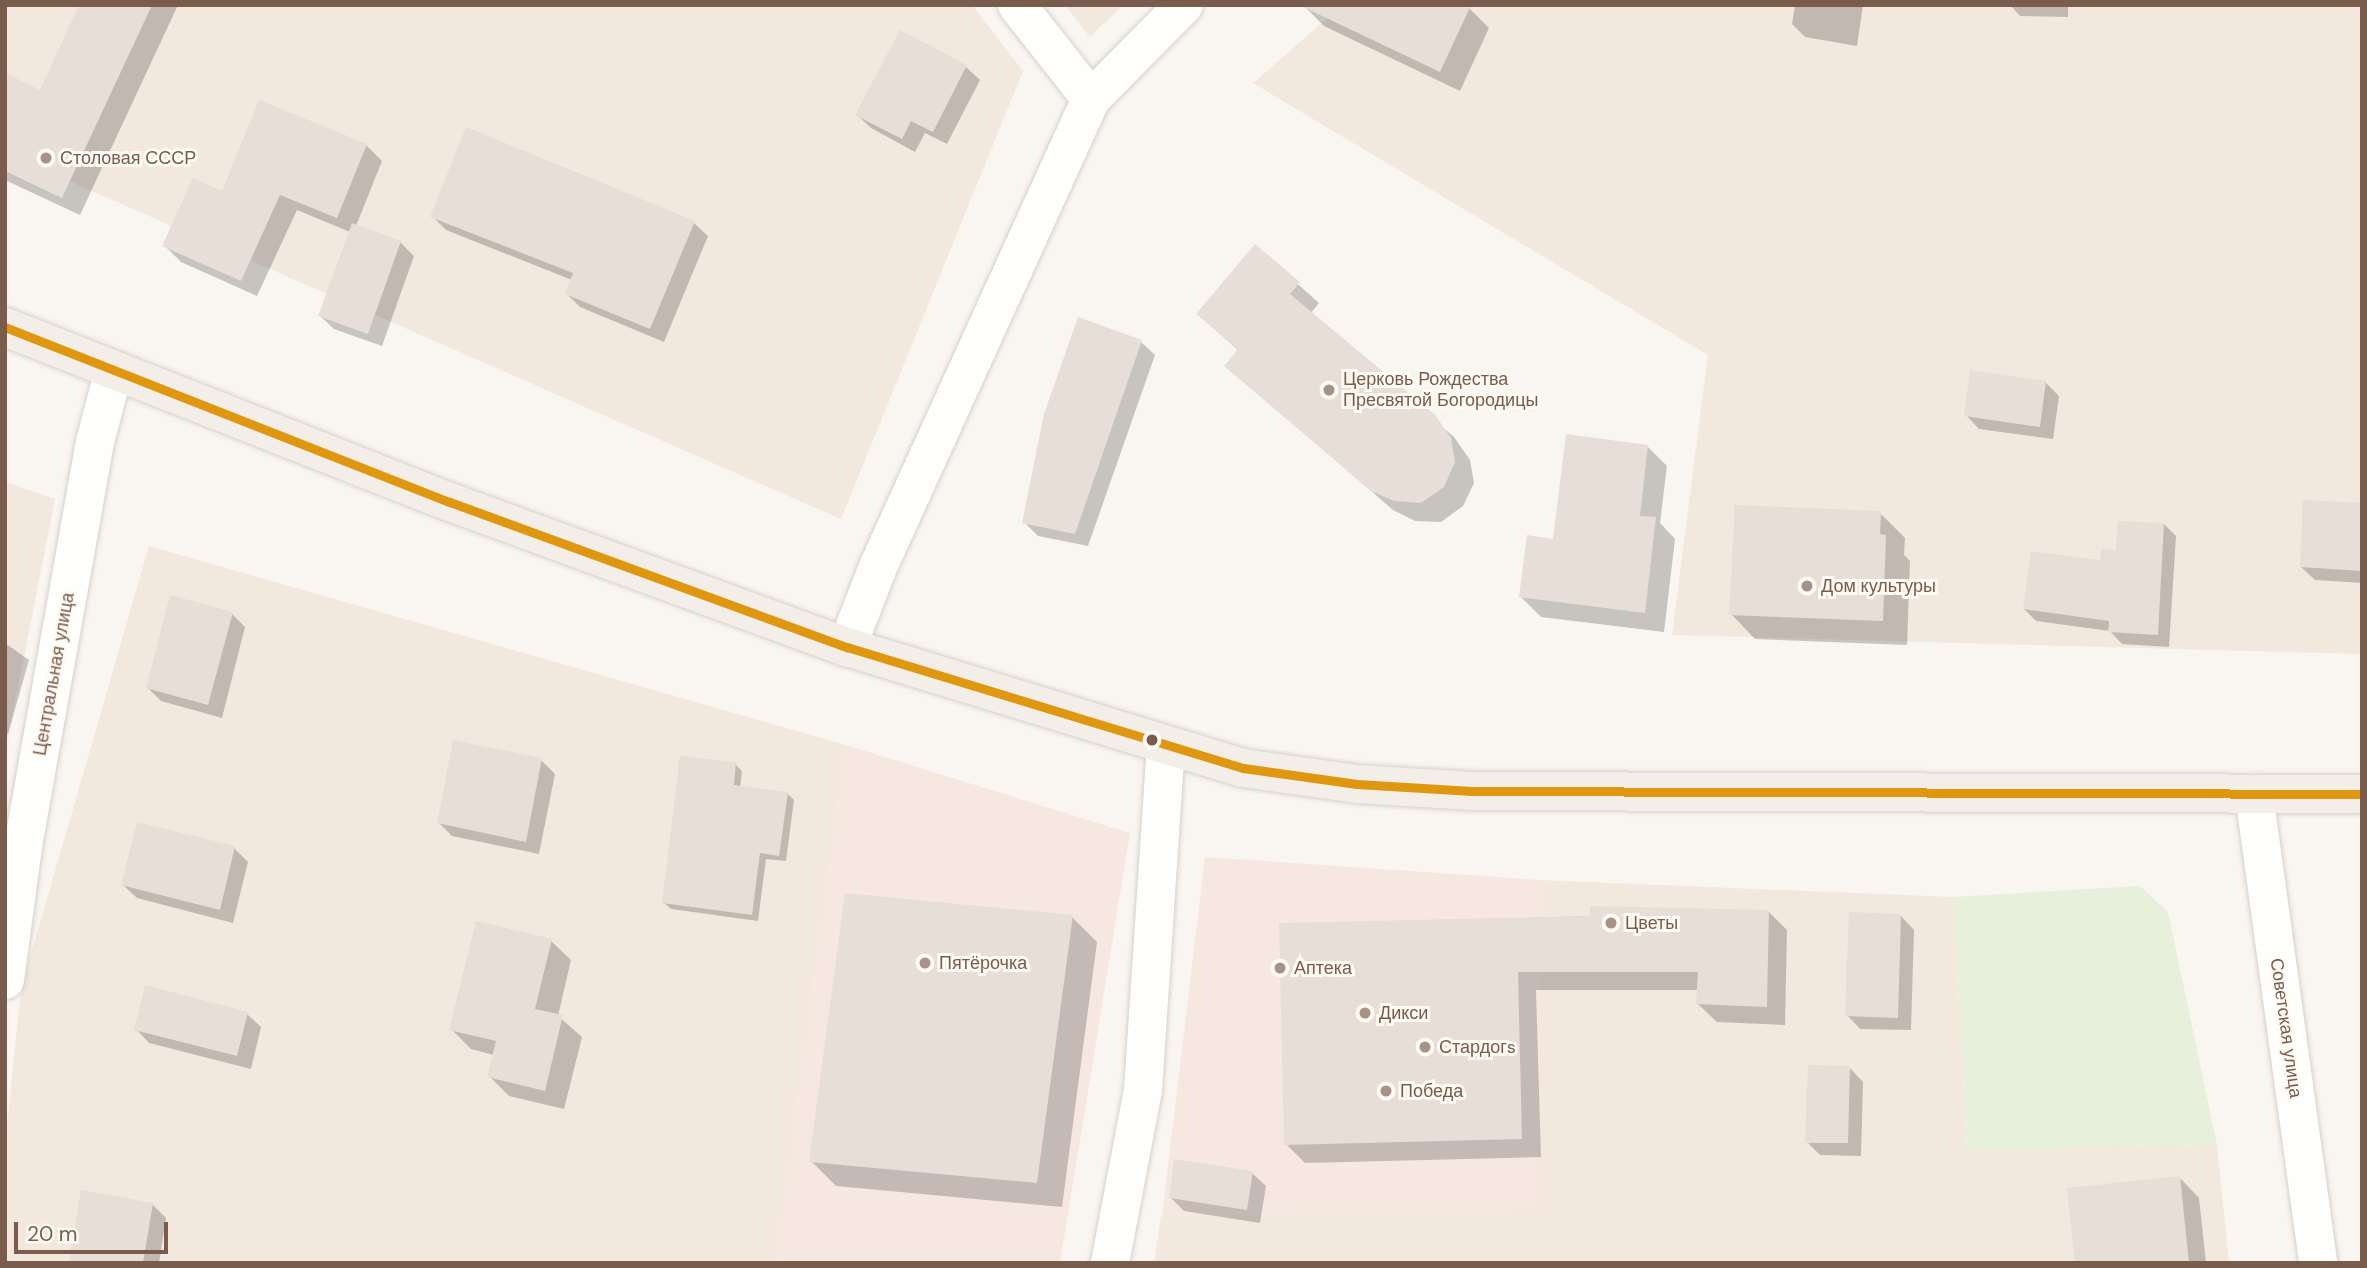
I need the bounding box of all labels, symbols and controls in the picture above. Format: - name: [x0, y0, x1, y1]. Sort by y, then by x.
- place label: Столовая СССР: [60, 147, 196, 169]
- marker: Столовая СССР: [38, 150, 54, 166]
- place label: Церковь Рождества Пресвятой Богородицы: [1343, 369, 1538, 412]
- marker: Церковь Рождества Пресвятой Богородицы: [1321, 382, 1337, 398]
- place label: Дом культуры: [1821, 575, 1936, 597]
- marker: Дом культуры: [1799, 578, 1815, 594]
- street label: Центральная улица: [29, 591, 79, 757]
- unlabelled marker: [1145, 733, 1159, 747]
- place label: Цветы: [1625, 912, 1678, 934]
- marker: Цветы: [1603, 915, 1619, 931]
- place label: Пятёрочка: [939, 952, 1027, 974]
- marker: Пятёрочка: [917, 955, 933, 971]
- place label: Аптека: [1294, 957, 1352, 979]
- street label: Советская улица: [2265, 957, 2307, 1099]
- marker: Аптека: [1272, 960, 1288, 976]
- place label: Дикси: [1379, 1002, 1428, 1024]
- marker: Дикси: [1357, 1005, 1373, 1021]
- place label: Стардогs: [1439, 1036, 1516, 1058]
- marker: Стардогs: [1417, 1039, 1433, 1055]
- place label: Победа: [1400, 1080, 1463, 1102]
- marker: Победа: [1378, 1083, 1394, 1099]
- scale bar: [18, 1208, 172, 1252]
- text: 20 m: [27, 1220, 78, 1248]

